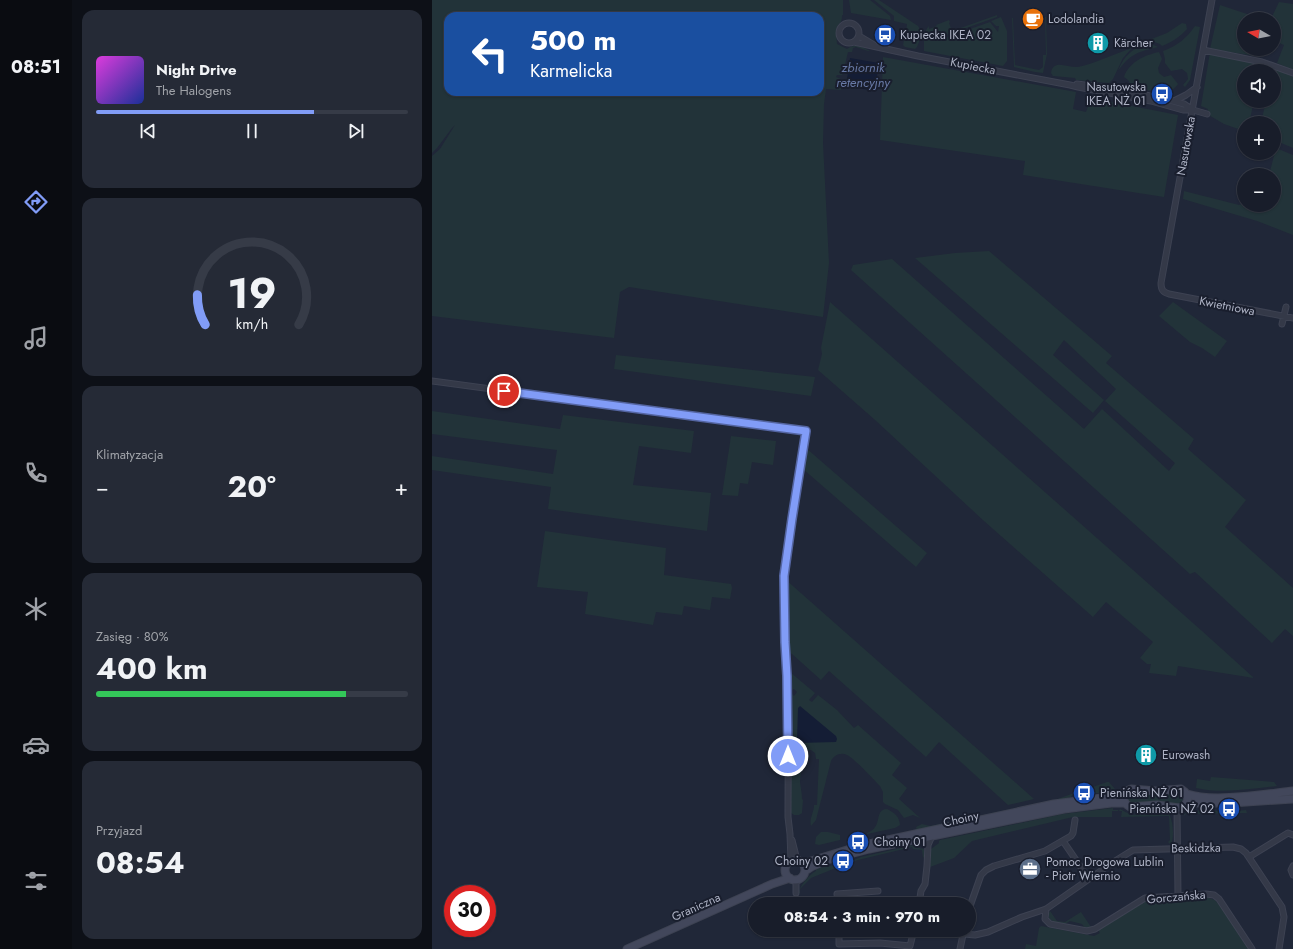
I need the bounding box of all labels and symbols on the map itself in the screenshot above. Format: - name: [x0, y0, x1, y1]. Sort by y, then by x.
- cafe icon: Lodolandia: [1020, 6, 1046, 32]
- place label: Lodolandia: [1048, 10, 1104, 28]
- north arrow: [1237, 12, 1281, 56]
- bus stop icon: Kupiecka IKEA 02: [872, 22, 898, 48]
- place label: Kupiecka IKEA 02: [900, 26, 991, 44]
- building icon: Kärcher: [1085, 30, 1111, 56]
- place label: Kärcher: [1114, 34, 1154, 52]
- street label: Kupiecka: [949, 53, 997, 79]
- water label: zbiornik retencyjny: [836, 58, 891, 92]
- place label: Nasutowska IKEA NŻ 01: [1086, 78, 1146, 110]
- bus stop icon: Nasutowska IKEA NŻ 01: [1149, 81, 1175, 107]
- street label: Nasutowska: [1172, 115, 1200, 177]
- street label: Kwietniowa: [1198, 292, 1257, 320]
- pin: [487, 374, 521, 408]
- position arrow: [767, 735, 809, 777]
- building icon: Eurowash: [1133, 742, 1159, 768]
- place label: Eurowash: [1162, 746, 1210, 764]
- bus stop icon: Pienińska NŻ 01: [1071, 780, 1097, 806]
- place label: Pienińska NŻ 01: [1100, 784, 1183, 802]
- bus stop icon: Pienińska NŻ 02: [1216, 796, 1242, 822]
- place label: Pienińska NŻ 02: [1129, 800, 1214, 818]
- street label: Choiny: [942, 806, 981, 832]
- bus stop icon: Choiny 01: [845, 829, 871, 855]
- place label: Choiny 01: [874, 833, 926, 851]
- street label: Beskidzka: [1171, 839, 1221, 857]
- bus stop icon: Choiny 02: [830, 848, 856, 874]
- place label: Choiny 02: [775, 852, 828, 870]
- place label: Pomoc Drogowa Lublin - Piotr Wiernio: [1046, 853, 1164, 885]
- office icon: Pomoc Drogowa Lublin - Piotr Wiernio: [1017, 856, 1043, 882]
- speed limit sign: 30: [444, 885, 496, 937]
- street label: Gorczańska: [1146, 885, 1206, 909]
- street label: Graniczna: [669, 888, 724, 926]

